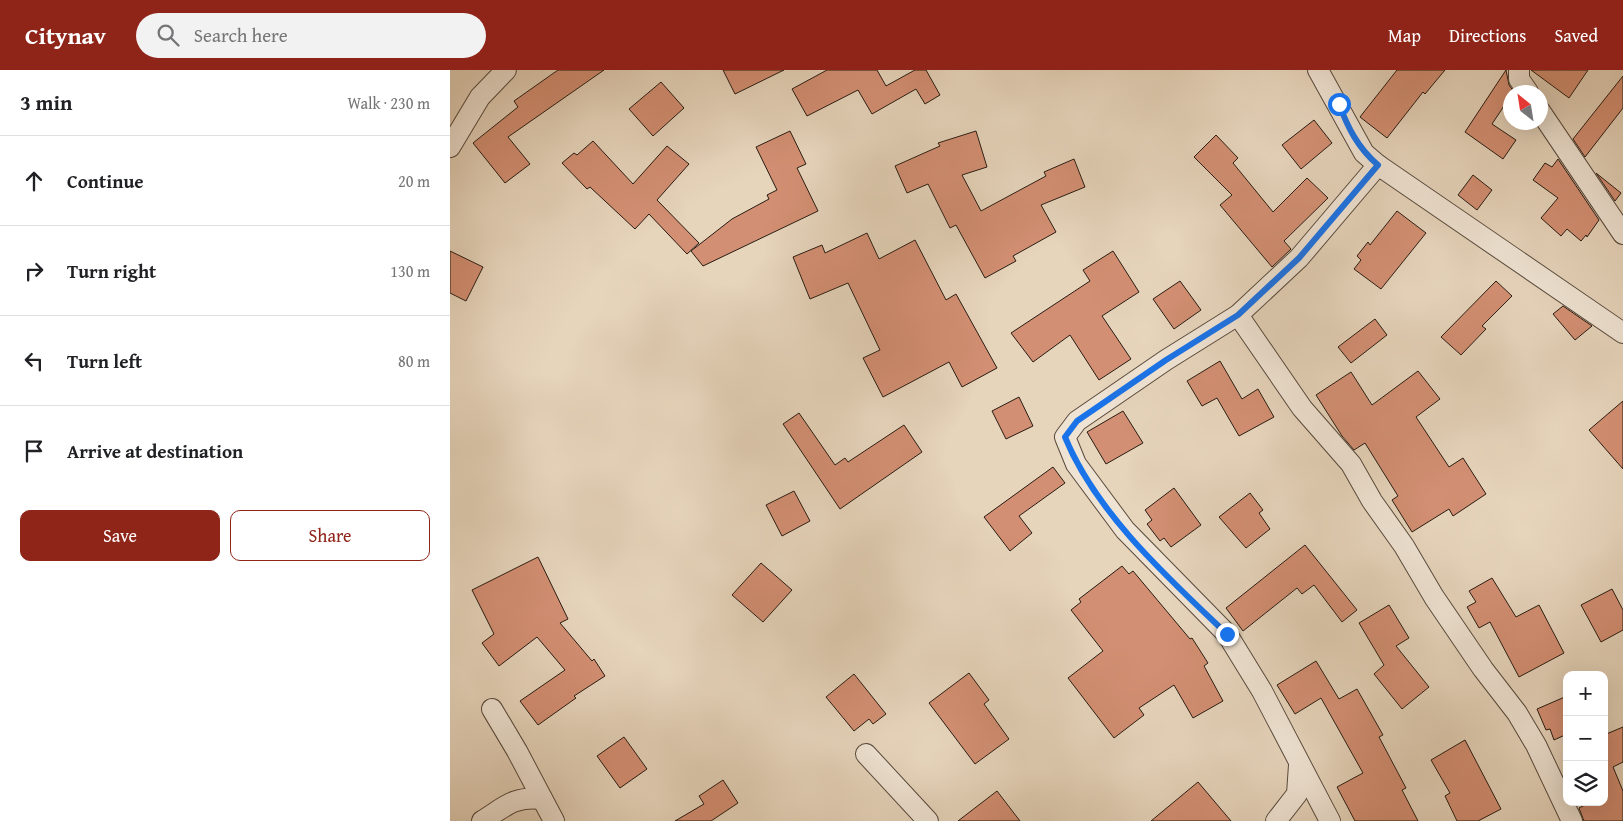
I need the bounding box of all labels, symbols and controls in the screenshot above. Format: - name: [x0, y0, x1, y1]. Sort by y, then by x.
- search box: [136, 13, 486, 58]
- text: Citynav: [25, 18, 106, 53]
- icon: search: [154, 21, 182, 49]
- text: Search here: [194, 21, 288, 49]
- text: Map: [1388, 22, 1421, 49]
- text: Directions: [1449, 22, 1526, 49]
- text: Saved: [1554, 22, 1598, 49]
- north arrow: [1503, 85, 1548, 130]
- text: 3 min: [20, 87, 72, 118]
- text: Walk · 230 m: [347, 91, 430, 115]
- route start: [1328, 93, 1351, 116]
- icon: ahead: [20, 167, 48, 195]
- text: Continue: [67, 167, 144, 195]
- text: 20 m: [398, 169, 430, 193]
- icon: right: [20, 257, 48, 285]
- text: Turn right: [67, 257, 156, 285]
- text: 130 m: [390, 259, 430, 283]
- icon: left: [20, 347, 48, 375]
- text: Turn left: [67, 347, 142, 375]
- text: 80 m: [398, 349, 430, 373]
- icon: arrive: [20, 437, 48, 465]
- text: Arrive at destination: [67, 437, 243, 465]
- button: Save: [20, 510, 220, 561]
- button: Share: [230, 510, 430, 561]
- route end: [1216, 623, 1239, 646]
- map controls: [1563, 671, 1608, 806]
- button: +: [1563, 671, 1608, 716]
- button: −: [1563, 716, 1608, 761]
- button: layers: [1563, 761, 1608, 806]

